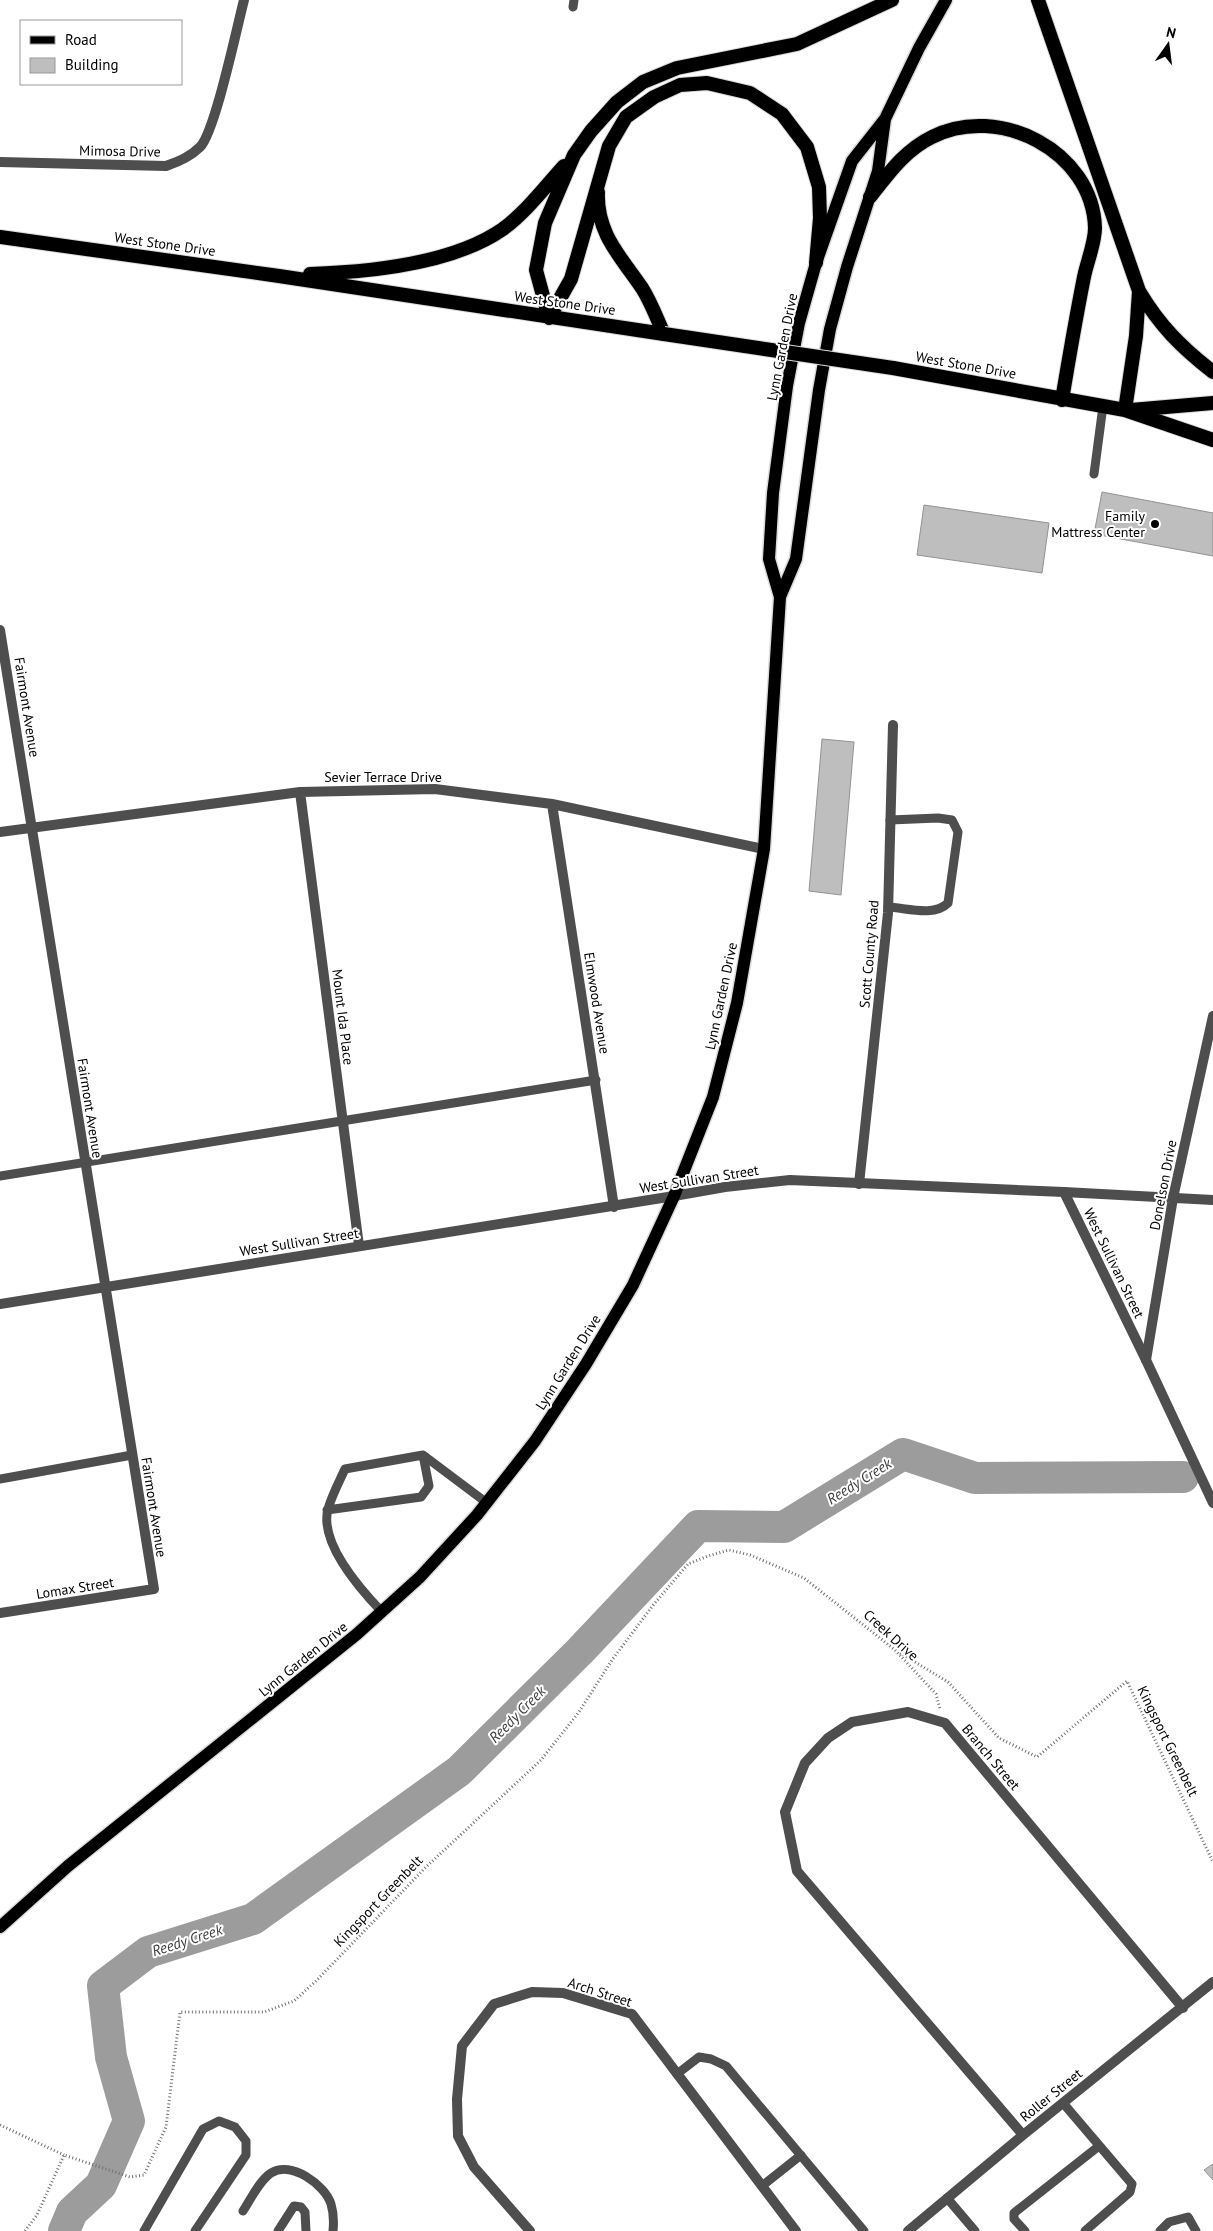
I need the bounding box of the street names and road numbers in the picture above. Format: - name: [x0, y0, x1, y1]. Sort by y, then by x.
- street label: Mimosa Drive: [79, 141, 161, 161]
- street label: West Stone Drive: [113, 228, 217, 260]
- street label: West Stone Drive: [513, 287, 617, 319]
- street label: Lynn Garden Drive: [763, 292, 801, 402]
- street label: West Stone Drive: [914, 347, 1018, 383]
- street label: Fairmont Avenue: [10, 656, 44, 758]
- street label: Sevier Terrace Drive: [324, 768, 442, 786]
- street label: Scott County Road: [855, 899, 883, 1009]
- street label: Lynn Garden Drive: [701, 941, 741, 1051]
- street label: Elmwood Avenue: [580, 951, 614, 1055]
- street label: Mount Ida Place: [328, 968, 358, 1066]
- street label: Fairmont Avenue: [73, 1057, 107, 1159]
- street label: Donelson Drive: [1145, 1138, 1181, 1232]
- street label: West Sullivan Street: [638, 1161, 760, 1197]
- street label: West Sullivan Street: [1080, 1205, 1149, 1321]
- street label: West Sullivan Street: [238, 1224, 360, 1260]
- street label: Lynn Garden Drive: [531, 1311, 605, 1413]
- street label: Fairmont Avenue: [137, 1456, 171, 1558]
- street label: Lomax Street: [35, 1573, 115, 1603]
- street label: Creek Drive: [860, 1606, 922, 1664]
- street label: Lynn Garden Drive: [255, 1618, 351, 1700]
- street label: Kingsport Greenbelt: [1133, 1683, 1203, 1799]
- street label: Branch Street: [958, 1720, 1024, 1794]
- street label: Kingsport Greenbelt: [330, 1851, 427, 1951]
- street label: Arch Street: [566, 1973, 635, 2011]
- street label: Roller Street: [1016, 2064, 1086, 2126]

